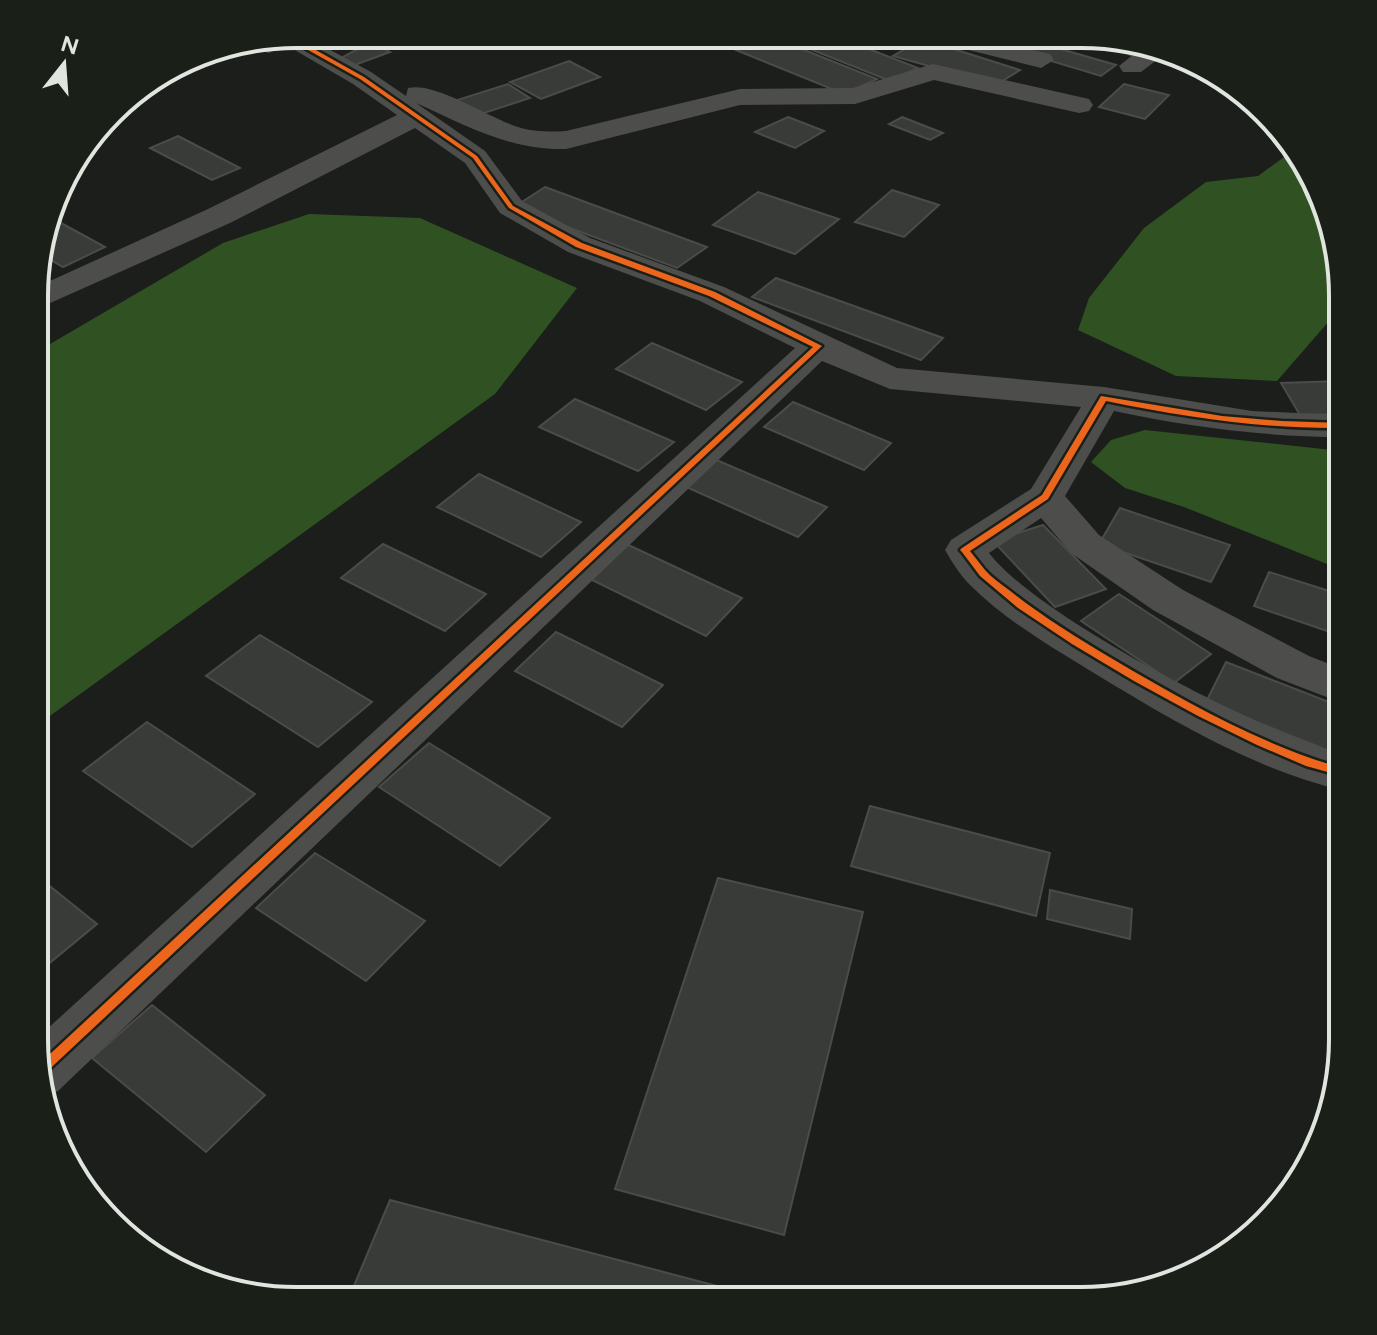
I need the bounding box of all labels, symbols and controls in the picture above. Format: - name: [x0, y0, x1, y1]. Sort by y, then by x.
- north arrow: [24, 24, 104, 104]
- text: N: [58, 30, 82, 61]

